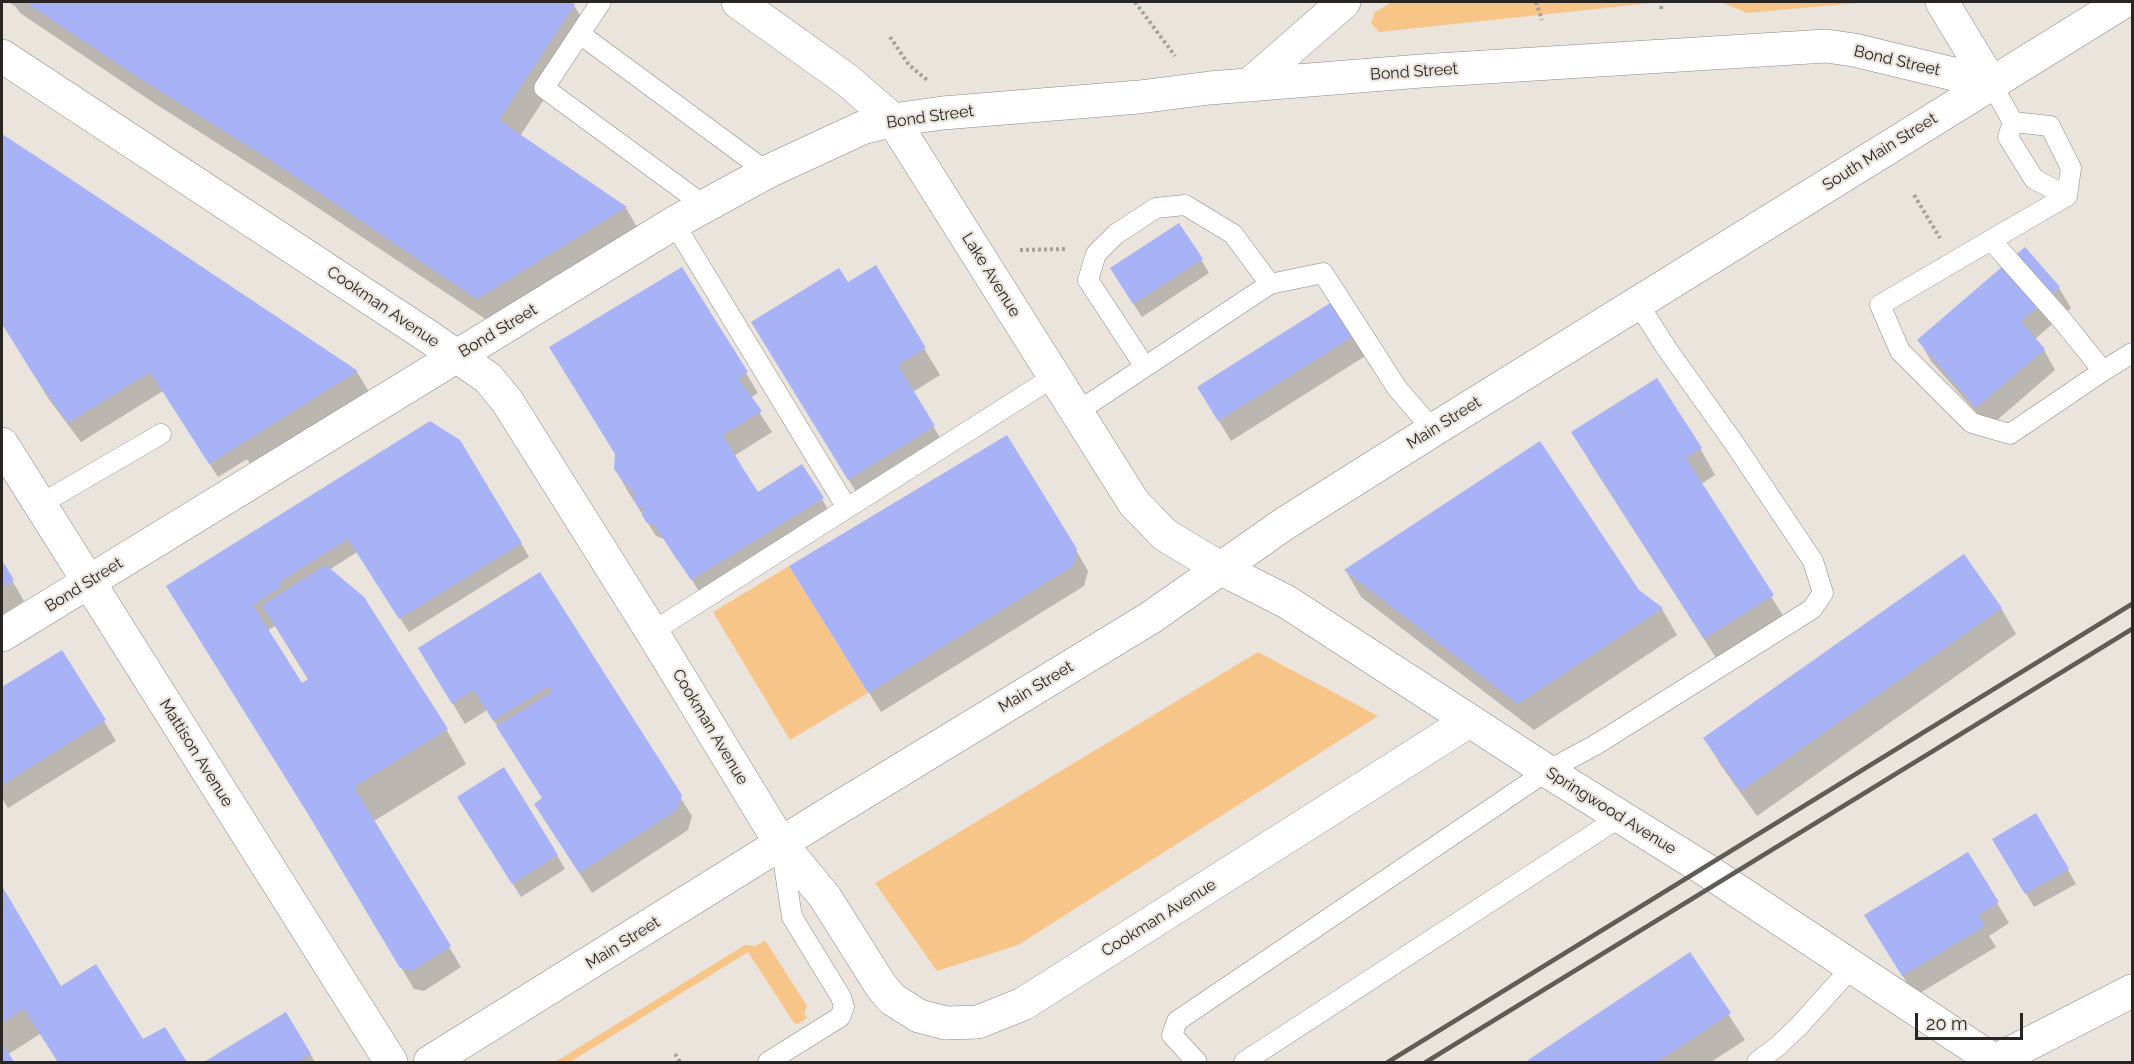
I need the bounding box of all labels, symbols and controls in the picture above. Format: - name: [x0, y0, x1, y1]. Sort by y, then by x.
- street label: Bond Street: [1852, 42, 1942, 80]
- street label: Bond Street: [1369, 59, 1459, 85]
- street label: Bond Street: [885, 101, 975, 133]
- street label: South Main Street: [1819, 109, 1941, 195]
- street label: Lake Avenue: [957, 229, 1025, 321]
- street label: Cookman Avenue: [323, 262, 443, 352]
- street label: Bond Street: [455, 300, 541, 362]
- street label: Main Street: [1403, 393, 1485, 453]
- street label: Bond Street: [42, 554, 126, 616]
- street label: Main Street: [995, 657, 1077, 717]
- street label: Cookman Avenue: [668, 666, 752, 788]
- street label: Mattison Avenue: [155, 695, 237, 811]
- street label: Springwood Avenue: [1542, 763, 1680, 859]
- street label: Cookman Avenue: [1098, 875, 1220, 961]
- street label: Main Street: [582, 913, 664, 973]
- scale bar: [1918, 1001, 2026, 1039]
- text: 20 m: [1926, 1013, 1968, 1034]

